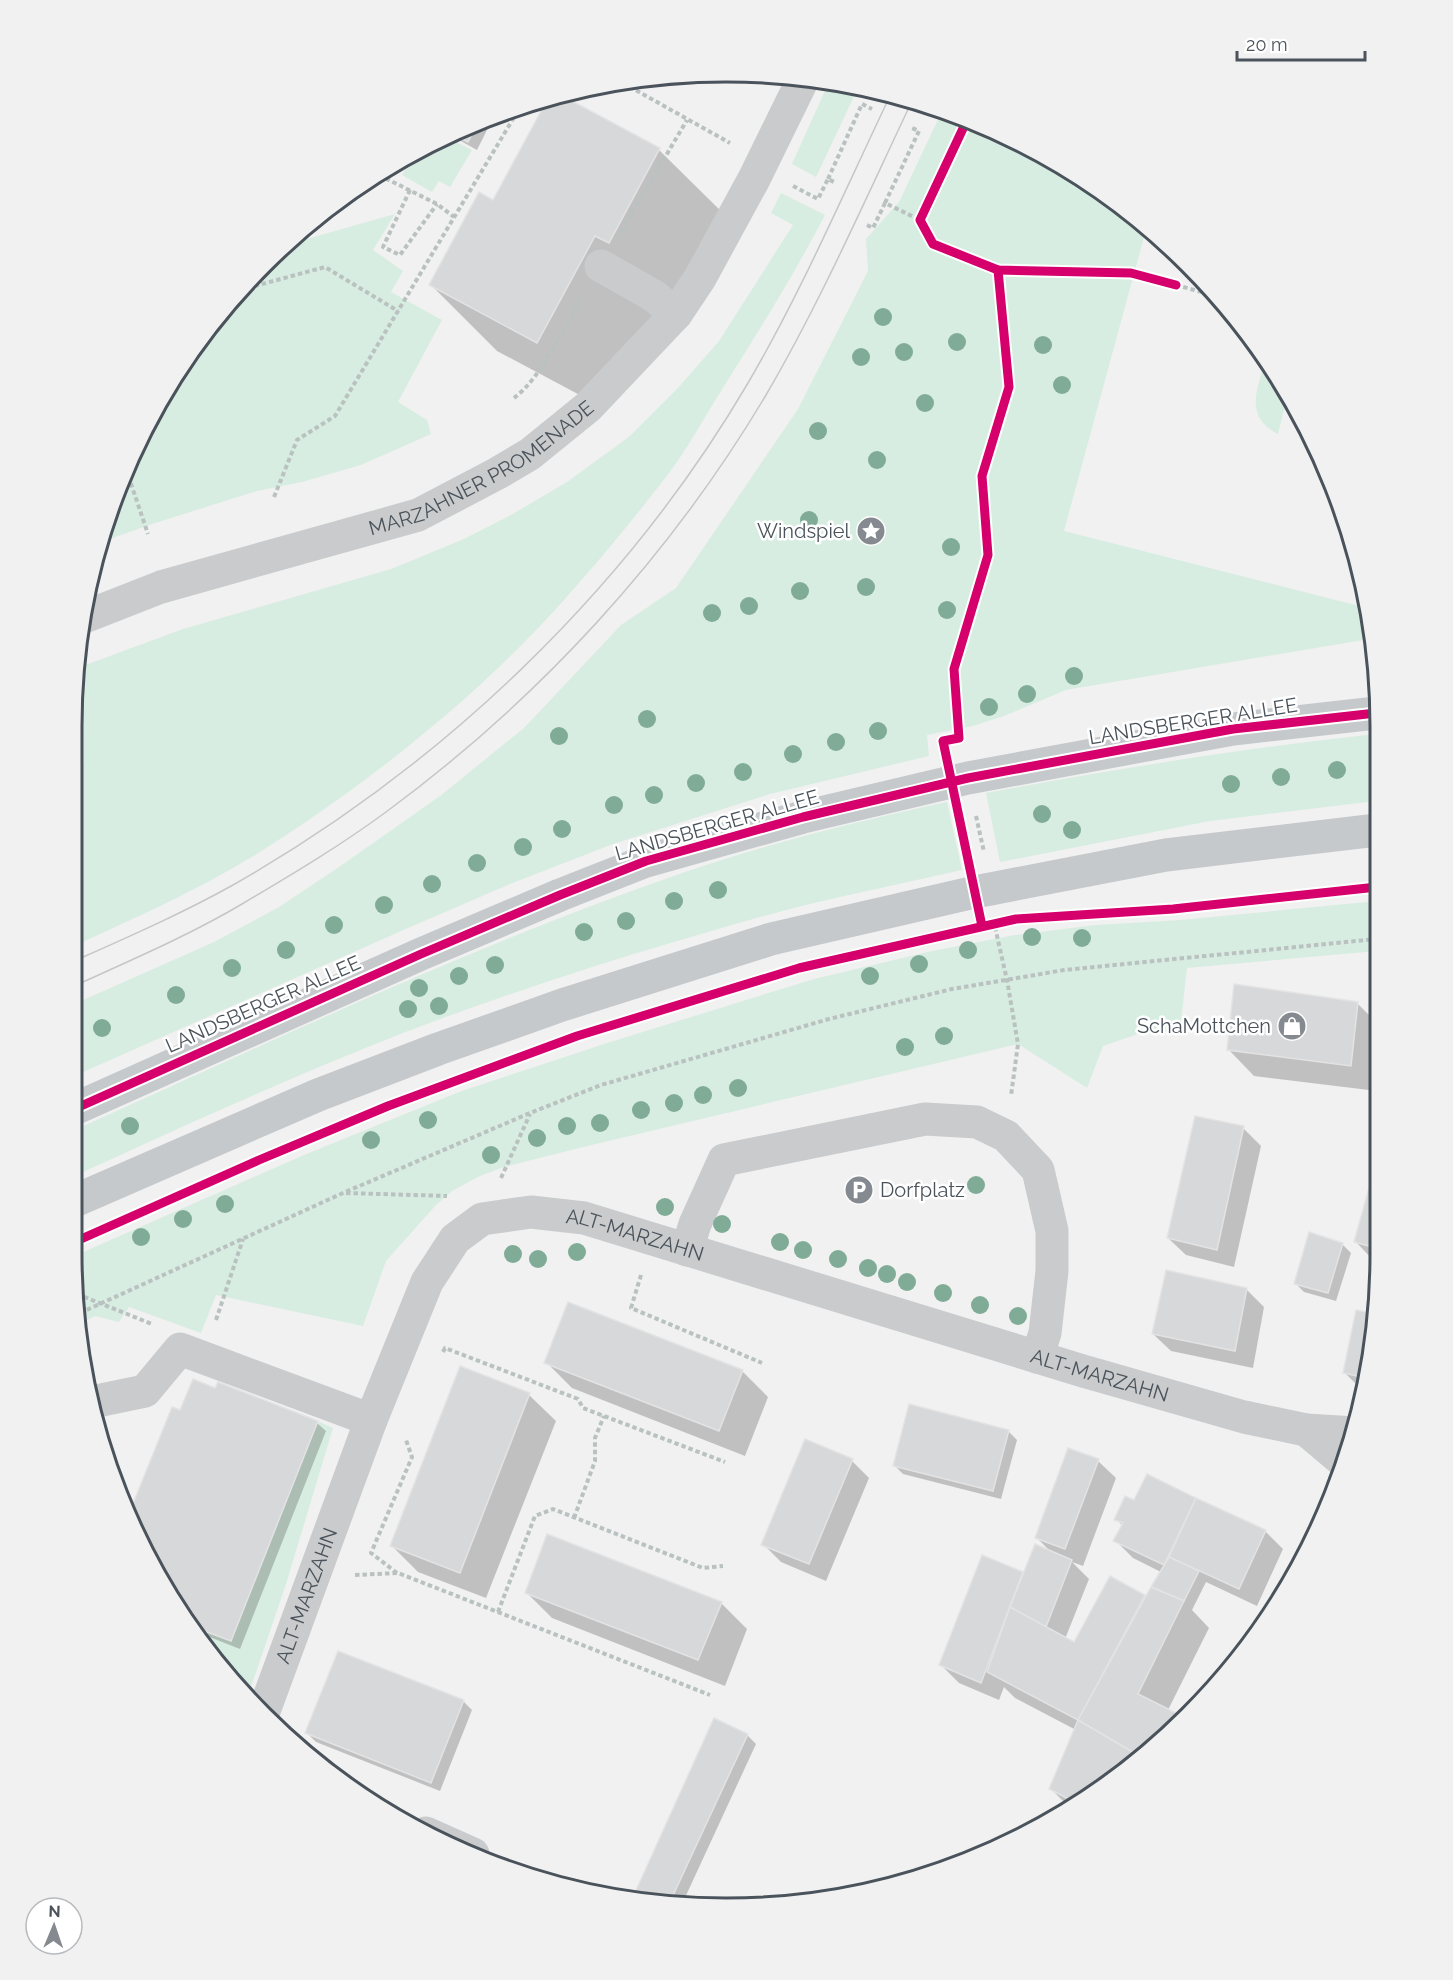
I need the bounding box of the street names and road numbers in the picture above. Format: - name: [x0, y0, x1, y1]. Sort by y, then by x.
- street label: MARZAHNER PROMENADE: [366, 395, 598, 540]
- street label: LANDSBERGER ALLEE: [1087, 693, 1299, 749]
- street label: LANDSBERGER ALLEE: [612, 784, 822, 866]
- street label: LANDSBERGER ALLEE: [162, 950, 364, 1058]
- street label: ALT-MARZAHN: [565, 1204, 707, 1266]
- street label: ALT-MARZAHN: [1028, 1344, 1172, 1407]
- street label: ALT-MARZAHN: [271, 1524, 342, 1667]

